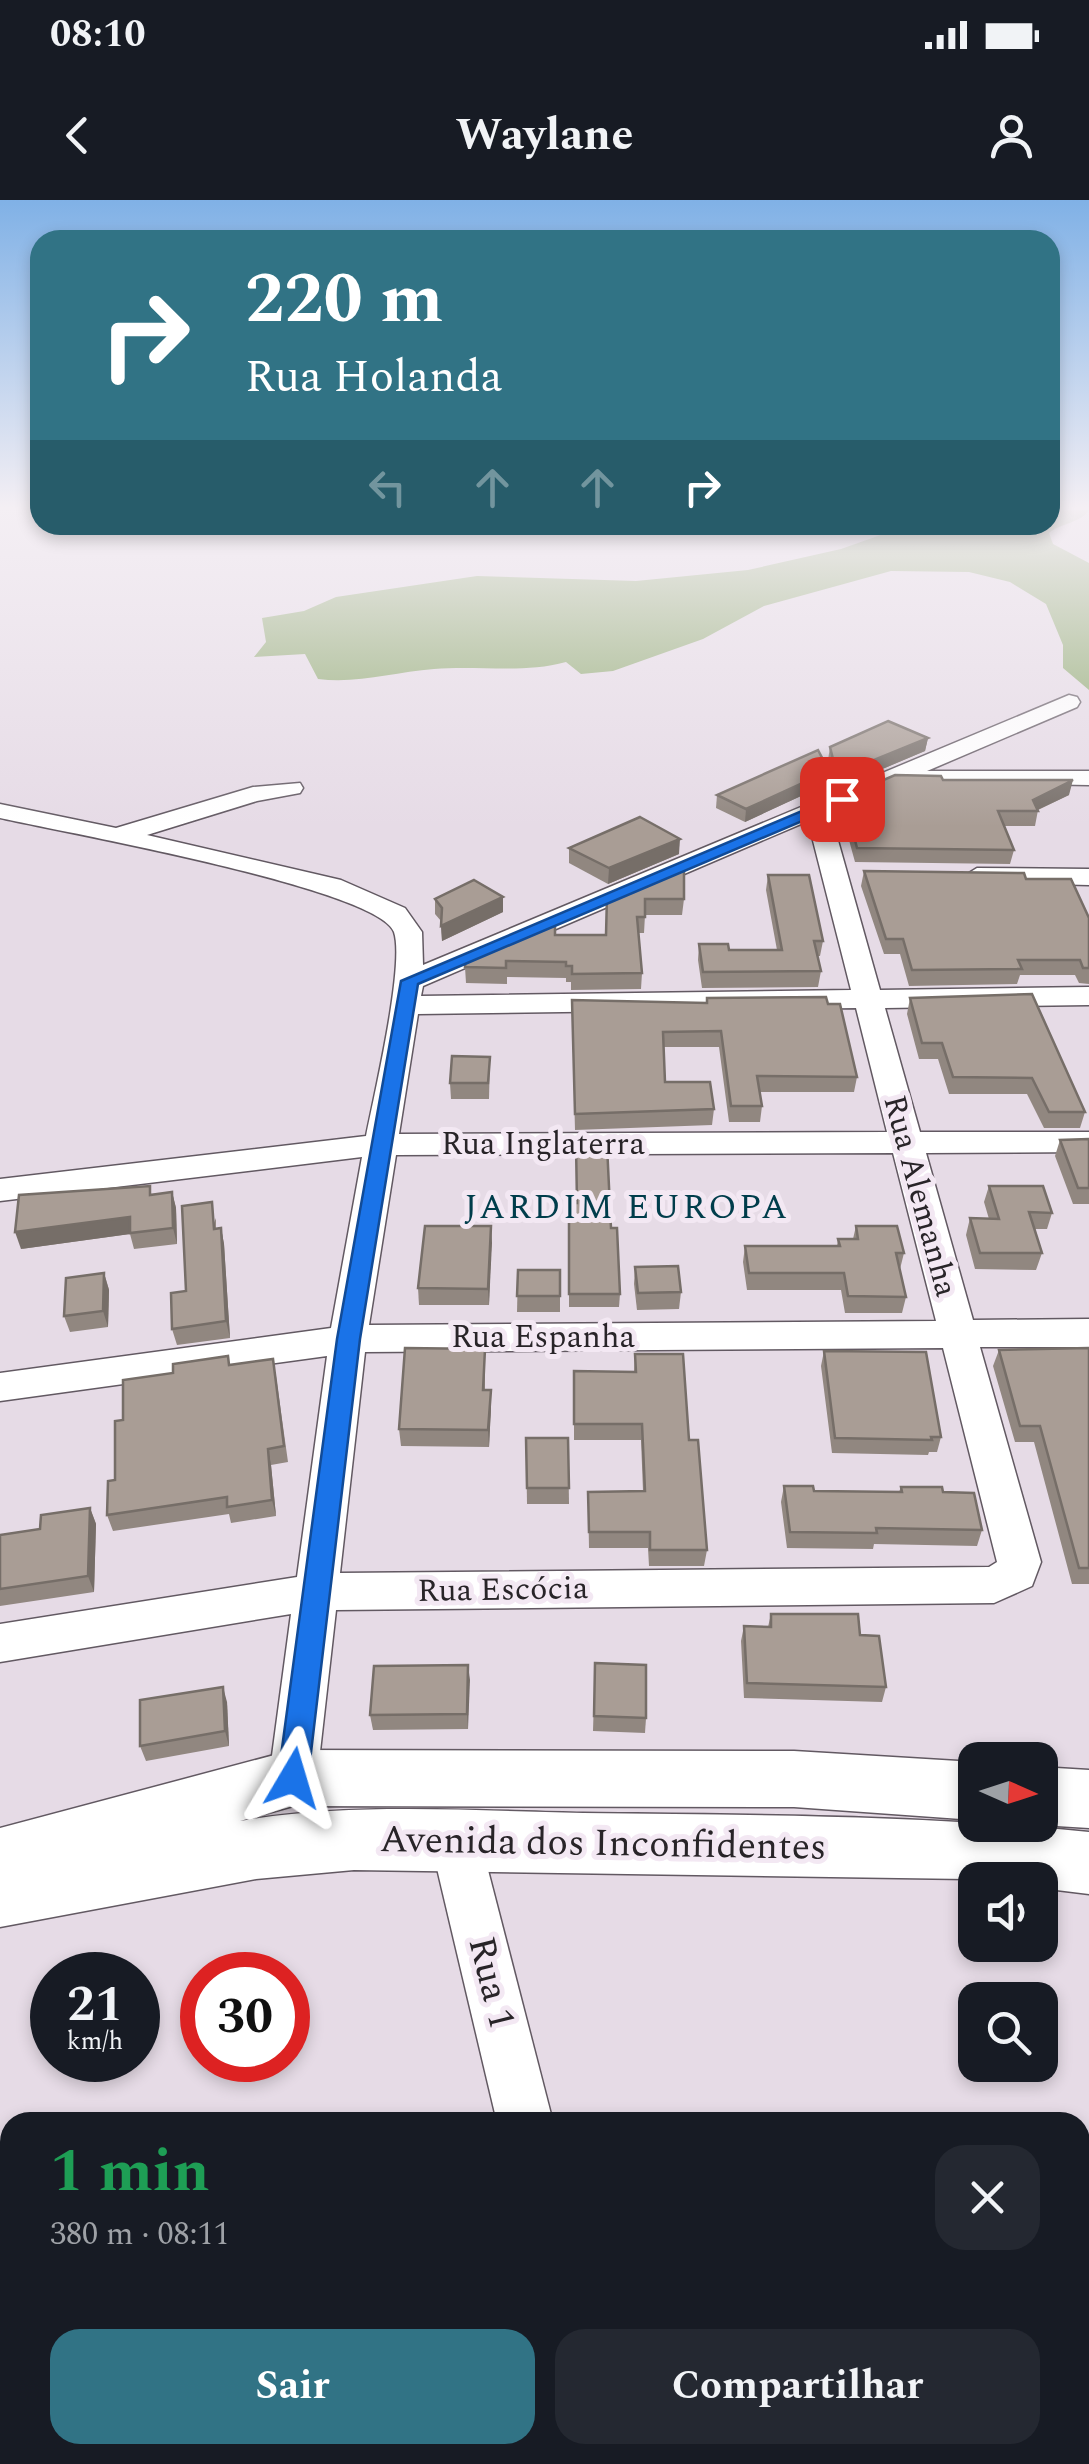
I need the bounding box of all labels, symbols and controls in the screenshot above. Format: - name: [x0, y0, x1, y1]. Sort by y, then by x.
- text: 08:10: [50, 6, 145, 64]
- text: Waylane: [456, 101, 633, 170]
- icon: back: [50, 108, 105, 163]
- icon: person: [984, 108, 1039, 163]
- text: 220 m: [245, 247, 443, 353]
- icon: right: [80, 270, 210, 400]
- text: Rua Holanda: [245, 343, 503, 412]
- icon: left: [360, 460, 415, 515]
- icon: ahead: [465, 460, 520, 515]
- icon: ahead: [570, 460, 625, 515]
- icon: right: [675, 460, 730, 515]
- pin: [800, 757, 885, 842]
- icon: arrive: [815, 772, 870, 827]
- street label: Rua Alemanha: [870, 1090, 971, 1303]
- street label: Rua Inglaterra: [441, 1120, 645, 1169]
- district label: JARDIM EUROPA: [464, 1181, 790, 1234]
- street label: Rua Espanha: [451, 1313, 635, 1362]
- street label: Rua Escócia: [417, 1564, 589, 1616]
- position arrow: [241, 1726, 345, 1830]
- north arrow: [958, 1742, 1058, 1842]
- map controls: [958, 1742, 1058, 2082]
- street label: Avenida dos Inconfidentes: [379, 1811, 827, 1877]
- button: sound: [958, 1862, 1058, 1962]
- street label: Rua 1: [452, 1931, 530, 2035]
- speed limit sign: 30: [180, 1952, 310, 2082]
- text: 21: [67, 1967, 123, 2043]
- button: search: [958, 1982, 1058, 2082]
- text: km/h: [67, 2023, 123, 2061]
- text: 1 min: [50, 2126, 210, 2218]
- button: close: [935, 2145, 1040, 2250]
- text: 380 m · 08:11: [50, 2210, 230, 2259]
- button: Sair: [50, 2329, 535, 2444]
- button: Compartilhar: [555, 2329, 1040, 2444]

